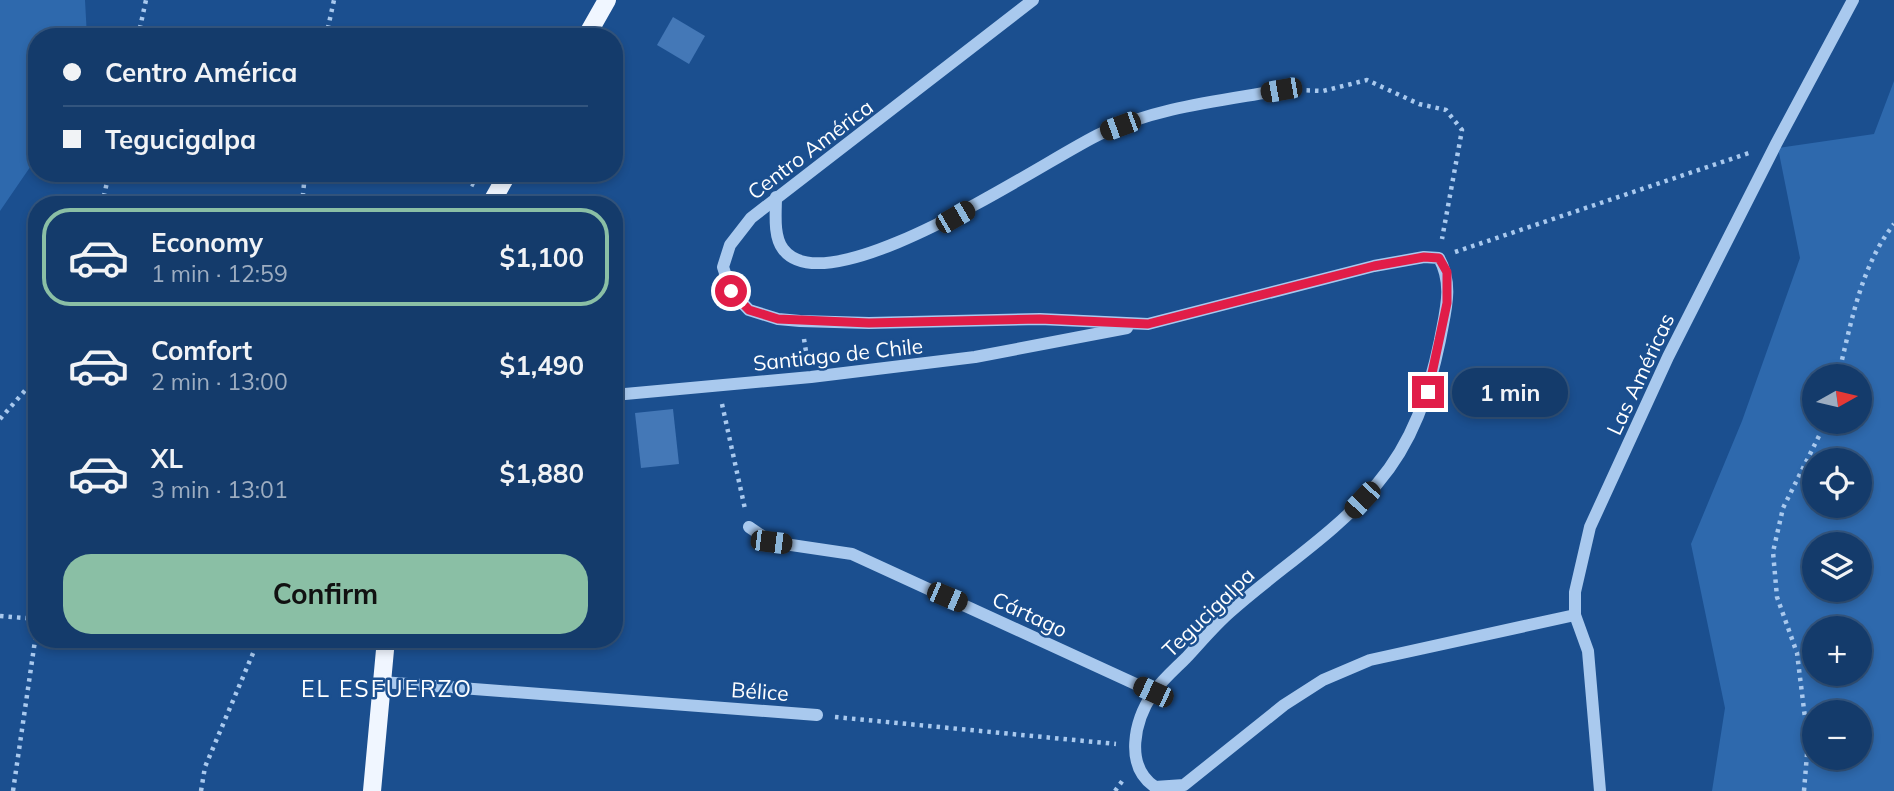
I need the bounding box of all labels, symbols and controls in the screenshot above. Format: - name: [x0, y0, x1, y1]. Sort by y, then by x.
- text: Centro América: [105, 56, 297, 89]
- car: [1259, 76, 1304, 104]
- street label: Centro América: [742, 93, 878, 205]
- car: [1097, 109, 1144, 143]
- text: Tegucigalpa: [105, 123, 256, 156]
- car: [932, 197, 979, 237]
- icon: car: [67, 226, 130, 289]
- text: Economy: [151, 226, 263, 259]
- text: $1,100: [500, 241, 584, 274]
- text: 1 min · 12:59: [151, 259, 288, 288]
- route start: [715, 275, 747, 307]
- street label: Las Américas: [1600, 309, 1680, 439]
- street label: Santiago de Chile: [752, 332, 924, 376]
- icon: car: [67, 334, 130, 397]
- text: Comfort: [151, 334, 252, 367]
- text: $1,490: [500, 349, 584, 382]
- north arrow: [1802, 364, 1872, 434]
- map controls: [1802, 364, 1872, 770]
- text: 2 min · 13:00: [151, 367, 288, 396]
- callout: 1 min: [1452, 368, 1568, 416]
- route end: [1412, 376, 1444, 408]
- text: 1 min: [1480, 378, 1540, 407]
- icon: car: [67, 442, 130, 505]
- text: XL: [151, 442, 183, 475]
- button: locate: [1802, 448, 1872, 518]
- text: $1,880: [500, 457, 584, 490]
- text: 3 min · 13:01: [151, 475, 288, 504]
- car: [1340, 477, 1385, 523]
- car: [749, 529, 794, 555]
- button: layers: [1802, 532, 1872, 602]
- button: Confirm: [63, 554, 588, 634]
- street label: Tegucigalpa: [1156, 562, 1260, 662]
- car: [924, 579, 971, 615]
- street label: Cártago: [988, 585, 1072, 643]
- button: +: [1802, 616, 1872, 686]
- district label: EL ESFUERZO: [301, 674, 473, 703]
- car: [1130, 674, 1177, 710]
- street label: Bélice: [731, 676, 789, 706]
- button: −: [1802, 700, 1872, 770]

